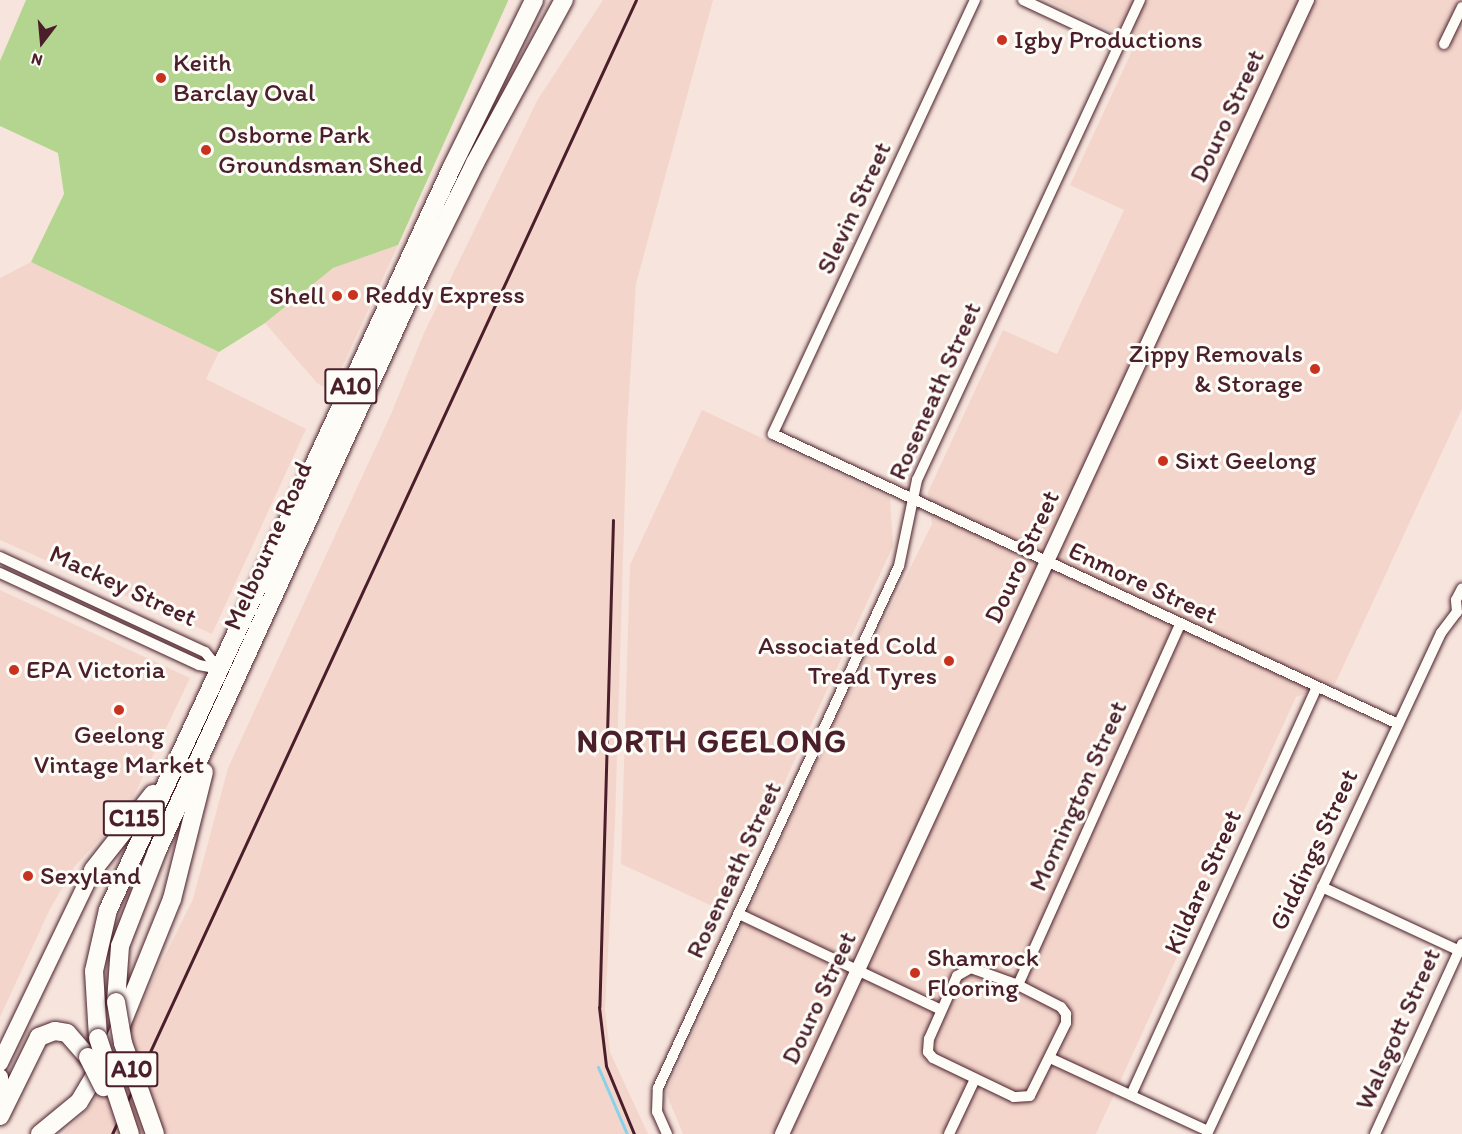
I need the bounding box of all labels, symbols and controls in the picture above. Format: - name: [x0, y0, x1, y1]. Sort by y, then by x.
- north arrow: [12, 12, 72, 72]
- place label: Igby Productions: [1014, 24, 1203, 56]
- marker: Igby Productions: [995, 33, 1009, 47]
- street label: Douro Street: [1183, 45, 1271, 187]
- place label: Keith Barclay Oval: [173, 47, 315, 108]
- text: N: [29, 49, 45, 70]
- marker: Keith Barclay Oval: [154, 71, 168, 85]
- place label: Osborne Park Groundsman Shed: [218, 119, 423, 180]
- street label: Slevin Street: [810, 137, 898, 279]
- marker: Osborne Park Groundsman Shed: [199, 143, 213, 157]
- place label: Reddy Express: [365, 279, 525, 311]
- place label: Shell: [269, 280, 325, 312]
- marker: Reddy Express: [346, 288, 360, 302]
- marker: Shell: [330, 289, 344, 303]
- street label: Roseneath Street: [882, 297, 988, 485]
- place label: Zippy Removals & Storage: [1129, 338, 1303, 400]
- marker: Zippy Removals & Storage: [1308, 362, 1322, 376]
- road number: A10: [324, 365, 378, 407]
- place label: Sixt Geelong: [1175, 445, 1315, 477]
- marker: Sixt Geelong: [1156, 454, 1170, 468]
- street label: Melbourne Road: [217, 457, 319, 635]
- street label: Douro Street: [978, 486, 1066, 628]
- street label: Enmore Street: [1064, 535, 1222, 631]
- street label: Mackey Street: [45, 538, 201, 634]
- place label: Associated Cold Tread Tyres: [758, 630, 937, 692]
- place label: EPA Victoria: [26, 654, 165, 686]
- marker: Associated Cold Tread Tyres: [942, 654, 956, 668]
- marker: EPA Victoria: [7, 663, 21, 677]
- street label: Mornington Street: [1022, 696, 1134, 896]
- marker: Geelong Vintage Market: [112, 703, 126, 717]
- place label: Geelong Vintage Market: [34, 719, 204, 780]
- district label: NORTH GEELONG: [576, 722, 848, 760]
- street label: Giddings Street: [1263, 765, 1365, 935]
- street label: Roseneath Street: [679, 777, 789, 963]
- road number: C115: [102, 797, 166, 839]
- street label: Kildare Street: [1157, 805, 1249, 959]
- place label: Sexyland: [40, 860, 141, 892]
- marker: Sexyland: [21, 869, 35, 883]
- street label: Douro Street: [775, 927, 863, 1069]
- place label: Shamrock Flooring: [927, 942, 1039, 1004]
- street label: Walsgott Street: [1348, 943, 1448, 1115]
- marker: Shamrock Flooring: [908, 966, 922, 980]
- road number: A10: [105, 1048, 159, 1090]

